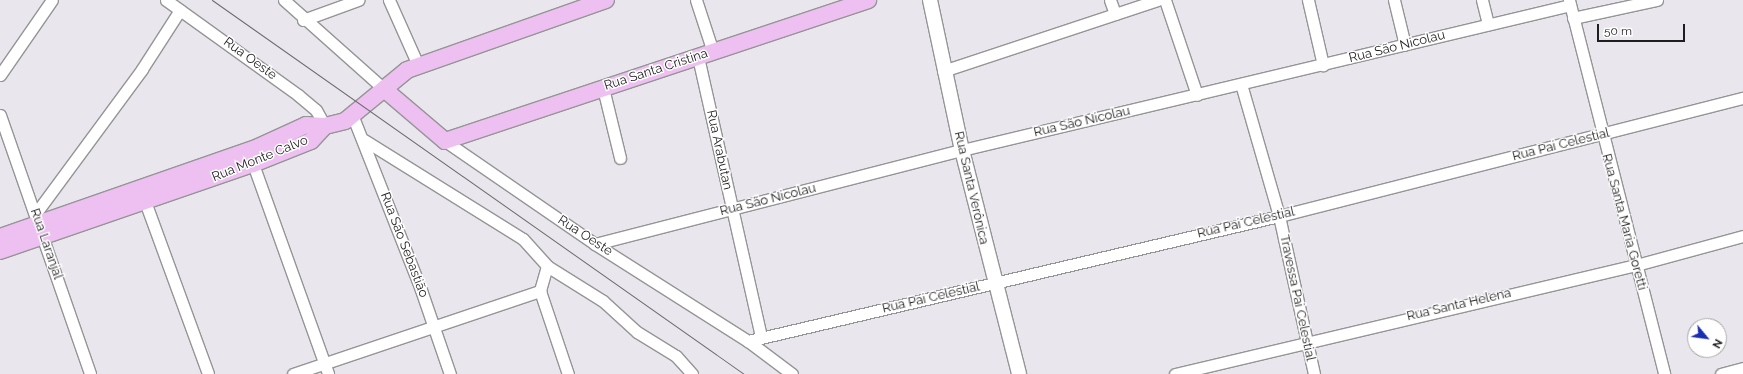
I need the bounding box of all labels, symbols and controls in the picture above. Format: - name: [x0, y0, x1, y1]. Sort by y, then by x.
- scale bar: [1599, 16, 1687, 42]
- text: 50 m: [1604, 24, 1632, 38]
- street label: Rua São Nicolau: [1347, 28, 1447, 66]
- street label: Rua Oeste: [220, 34, 280, 84]
- street label: Rua Santa Cristina: [602, 46, 710, 94]
- street label: Rua São Nicolau: [1032, 103, 1132, 141]
- street label: Rua Arabutan: [703, 108, 735, 192]
- street label: Rua Pai Celestial: [1511, 125, 1611, 165]
- street label: Rua Santa Verônica: [950, 130, 992, 246]
- street label: Rua Monte Calvo: [210, 133, 310, 185]
- street label: Rua Santa Maria Goretti: [1598, 152, 1650, 292]
- street label: Rua São Nicolau: [718, 181, 818, 219]
- street label: Rua São Sebastião: [377, 190, 431, 300]
- street label: Rua Pai Celestial: [1196, 204, 1296, 242]
- street label: Rua Laranjal: [27, 207, 65, 281]
- street label: Rua Oeste: [555, 213, 615, 259]
- street label: Travessa Pai Celestial: [1276, 234, 1318, 362]
- street label: Rua Pai Celestial: [881, 279, 981, 317]
- street label: Rua Santa Helena: [1405, 285, 1513, 325]
- north arrow: [1687, 318, 1727, 358]
- text: N: [1709, 337, 1725, 350]

